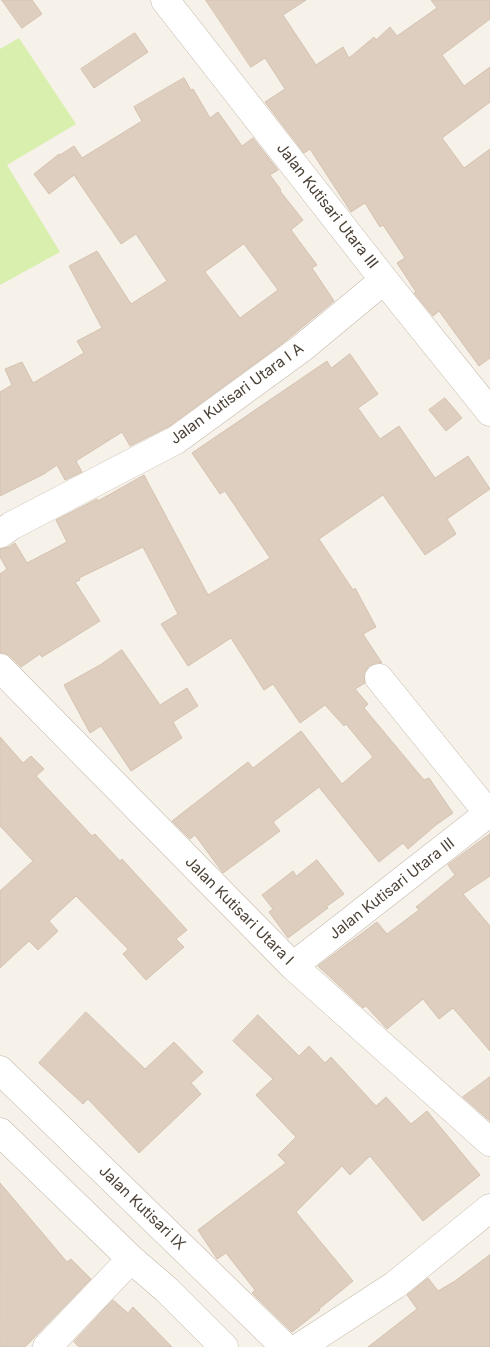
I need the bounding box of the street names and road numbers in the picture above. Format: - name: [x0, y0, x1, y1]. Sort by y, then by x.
- street label: Jalan Kutisari Utara III: [272, 140, 382, 272]
- street label: Jalan Kutisari Utara I A: [167, 340, 307, 448]
- street label: Jalan Kutisari Utara III: [326, 834, 458, 944]
- street label: Jalan Kutisari Utara I: [181, 853, 297, 969]
- street label: Jalan Kutisari IX: [95, 1162, 189, 1254]

